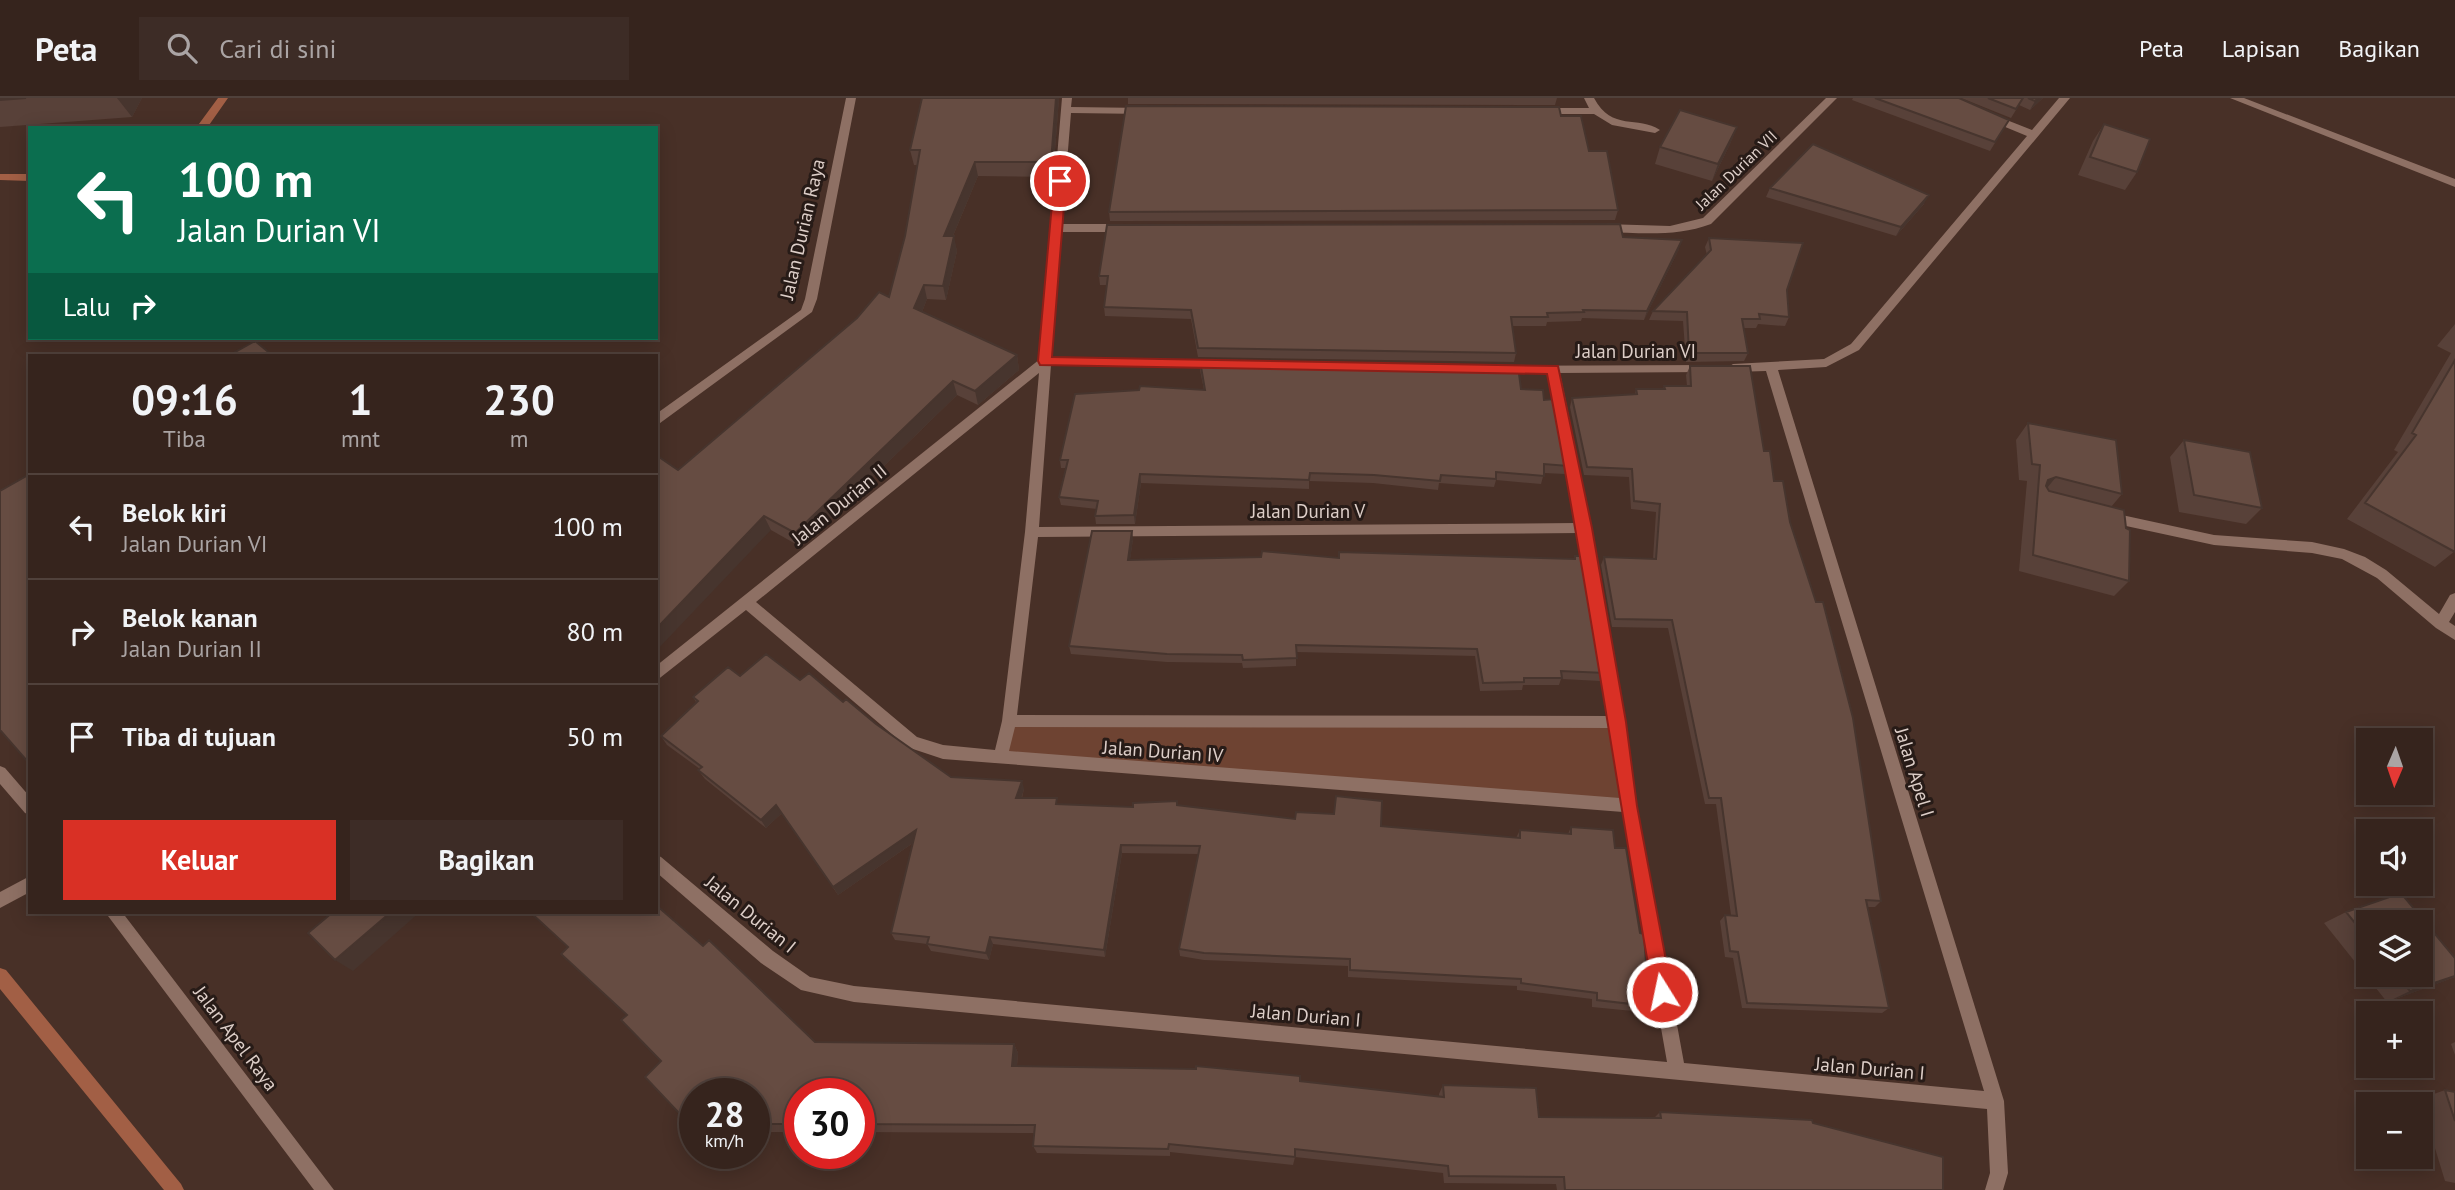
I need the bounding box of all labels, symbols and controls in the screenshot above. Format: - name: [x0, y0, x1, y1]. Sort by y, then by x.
- search box: [139, 17, 629, 80]
- text: Peta: [35, 27, 97, 70]
- icon: search: [163, 29, 201, 67]
- text: Cari di sini: [219, 32, 336, 65]
- text: Peta: [2139, 33, 2184, 64]
- text: Lapisan: [2222, 33, 2300, 64]
- text: Bagikan: [2338, 33, 2420, 64]
- street label: Jalan Durian VII: [1690, 126, 1781, 215]
- text: 100 m: [178, 147, 313, 211]
- pin: [1030, 151, 1090, 211]
- icon: left: [63, 154, 154, 245]
- street label: Jalan Durian Raya: [774, 156, 830, 303]
- icon: arrive: [1041, 162, 1079, 200]
- text: Jalan Durian VI: [178, 209, 381, 251]
- icon: right: [124, 287, 162, 325]
- text: Lalu: [63, 290, 110, 323]
- street label: Jalan Durian VI: [1575, 339, 1696, 363]
- text: 09:16: [131, 372, 238, 427]
- text: 1: [349, 372, 372, 427]
- text: 230: [483, 372, 555, 427]
- text: Tiba: [163, 424, 206, 453]
- text: mnt: [341, 424, 380, 453]
- text: m: [510, 424, 528, 453]
- street label: Jalan Durian II: [786, 458, 891, 550]
- text: Belok kiri: [122, 496, 227, 529]
- street label: Jalan Durian V: [1250, 499, 1366, 523]
- icon: left: [63, 508, 101, 546]
- text: 100 m: [552, 510, 623, 543]
- text: Jalan Durian VI: [122, 529, 268, 558]
- text: Belok kanan: [122, 601, 258, 634]
- icon: right: [63, 613, 101, 651]
- text: 80 m: [567, 615, 623, 648]
- text: Jalan Durian II: [122, 634, 262, 663]
- icon: arrive: [63, 718, 101, 756]
- text: Tiba di tujuan: [122, 720, 276, 753]
- text: 50 m: [567, 720, 623, 753]
- street label: Jalan Apel I: [1890, 724, 1940, 819]
- north arrow: [2356, 728, 2432, 805]
- map controls: [2356, 728, 2433, 1169]
- street label: Jalan Durian IV: [1101, 735, 1224, 767]
- button: sound: [2356, 819, 2433, 896]
- button: Keluar: [63, 820, 336, 900]
- button: Bagikan: [350, 820, 623, 900]
- street label: Jalan Durian I: [700, 869, 801, 958]
- button: layers: [2356, 910, 2433, 987]
- position arrow: [1625, 955, 1699, 1029]
- street label: Jalan Apel Raya: [188, 980, 283, 1095]
- street label: Jalan Durian I: [1249, 998, 1362, 1032]
- button: +: [2356, 1001, 2433, 1078]
- street label: Jalan Durian I: [1813, 1051, 1926, 1085]
- speed limit sign: 30: [784, 1078, 875, 1169]
- text: 28: [705, 1091, 744, 1137]
- button: −: [2356, 1092, 2433, 1169]
- text: km/h: [705, 1129, 744, 1152]

